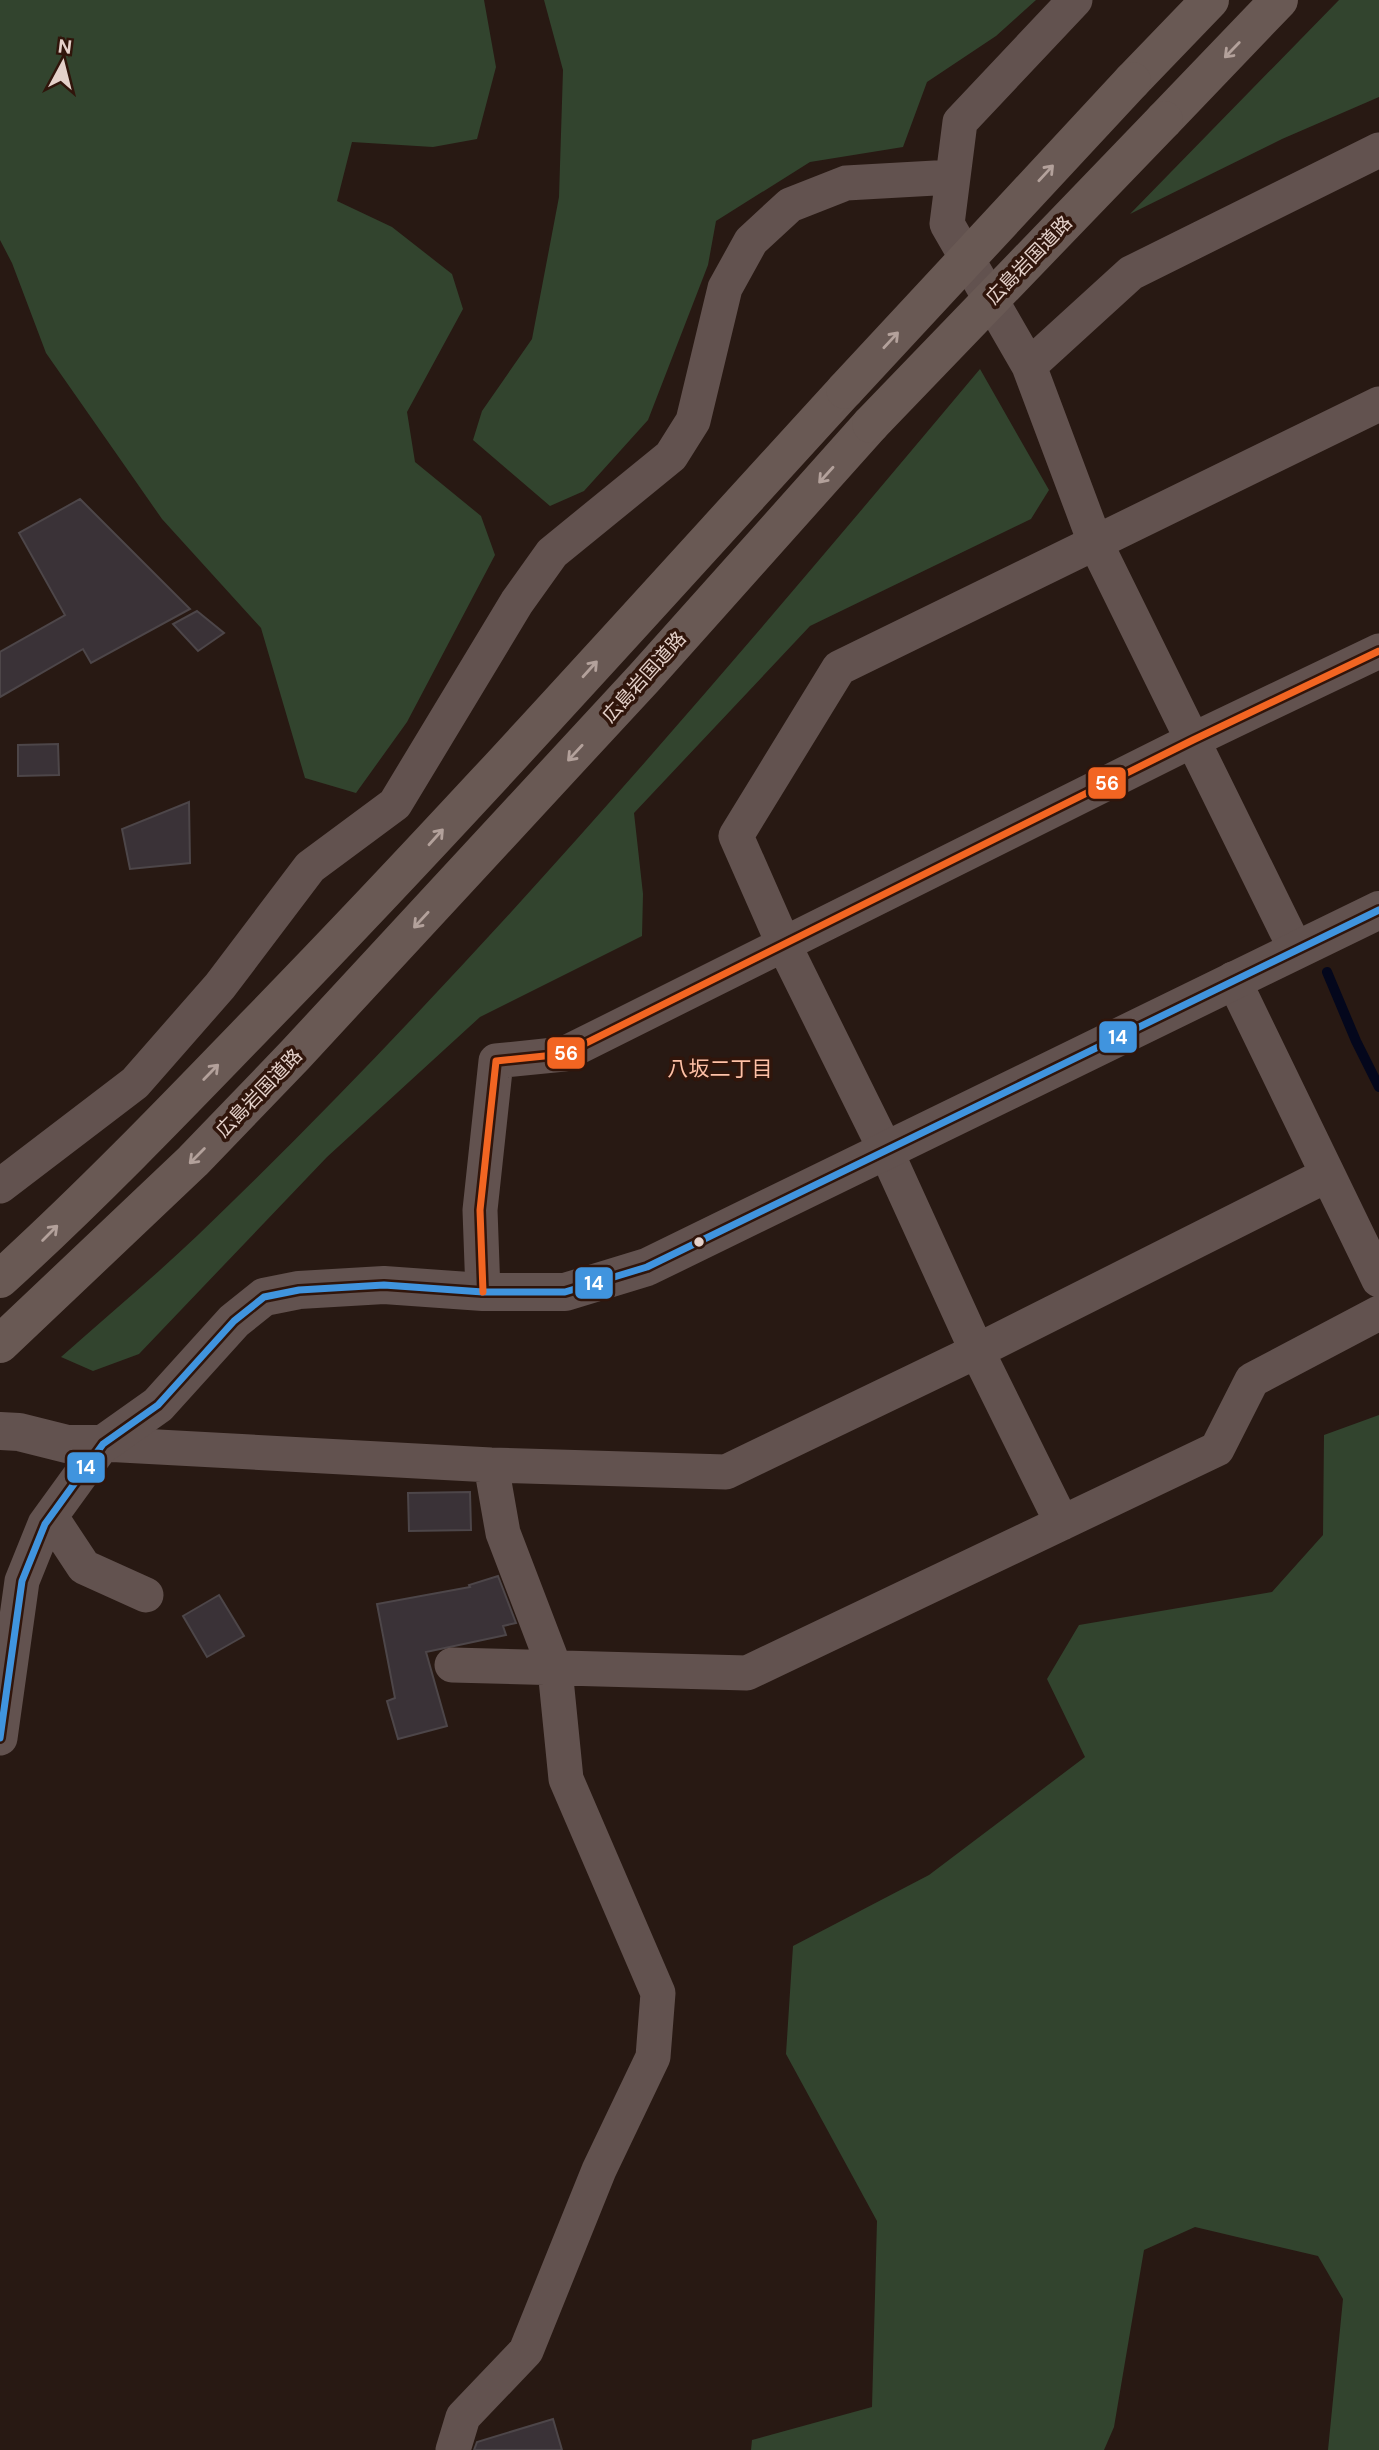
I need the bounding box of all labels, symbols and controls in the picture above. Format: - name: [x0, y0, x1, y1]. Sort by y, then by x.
- north arrow: [28, 28, 98, 98]
- text: N: [57, 33, 73, 60]
- one-way arrow: [1223, 41, 1240, 58]
- one-way arrow: [1038, 165, 1055, 182]
- street label: 広島岩国道路: [980, 210, 1078, 310]
- one-way arrow: [883, 332, 900, 349]
- one-way arrow: [818, 465, 834, 483]
- street label: 広島岩国道路: [597, 626, 691, 728]
- one-way arrow: [582, 660, 598, 678]
- one-way arrow: [567, 744, 583, 762]
- line badge: 56: [1087, 766, 1127, 800]
- text: 56: [1095, 771, 1119, 796]
- one-way arrow: [428, 829, 445, 846]
- one-way arrow: [412, 911, 429, 928]
- line badge: 14: [1098, 1020, 1138, 1054]
- text: 14: [1108, 1025, 1128, 1050]
- line badge: 56: [546, 1036, 586, 1070]
- text: 56: [554, 1041, 578, 1066]
- street label: 広島岩国道路: [210, 1043, 308, 1143]
- district label: 八坂二丁目: [668, 1055, 773, 1083]
- one-way arrow: [202, 1063, 219, 1080]
- one-way arrow: [189, 1148, 206, 1165]
- one-way arrow: [42, 1224, 59, 1241]
- unlabelled marker: [692, 1235, 706, 1249]
- line badge: 14: [574, 1266, 614, 1300]
- text: 14: [584, 1271, 604, 1296]
- line badge: 14: [66, 1451, 106, 1484]
- text: 14: [76, 1455, 96, 1480]

